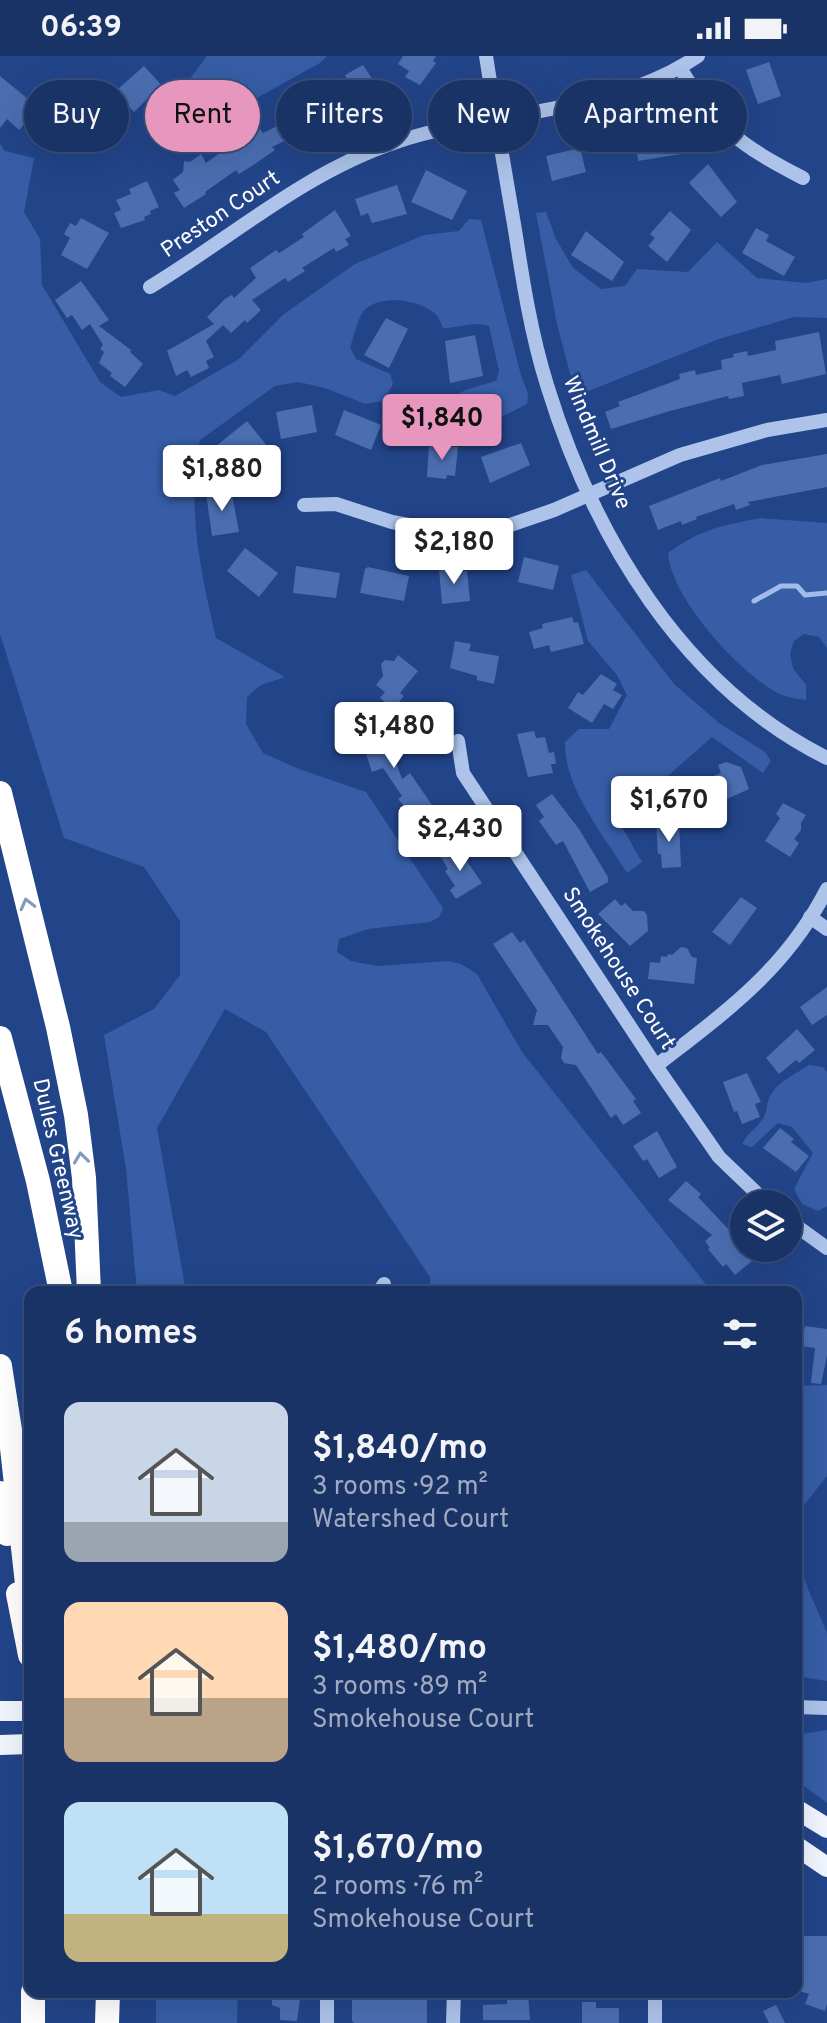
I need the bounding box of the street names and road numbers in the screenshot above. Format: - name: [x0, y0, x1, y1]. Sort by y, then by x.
- street label: Preston Court: [156, 165, 286, 265]
- street label: Windmill Drive: [556, 372, 636, 514]
- street label: Smokehouse Court: [555, 883, 681, 1055]
- street label: Dulles Greenway: [25, 1076, 89, 1242]

